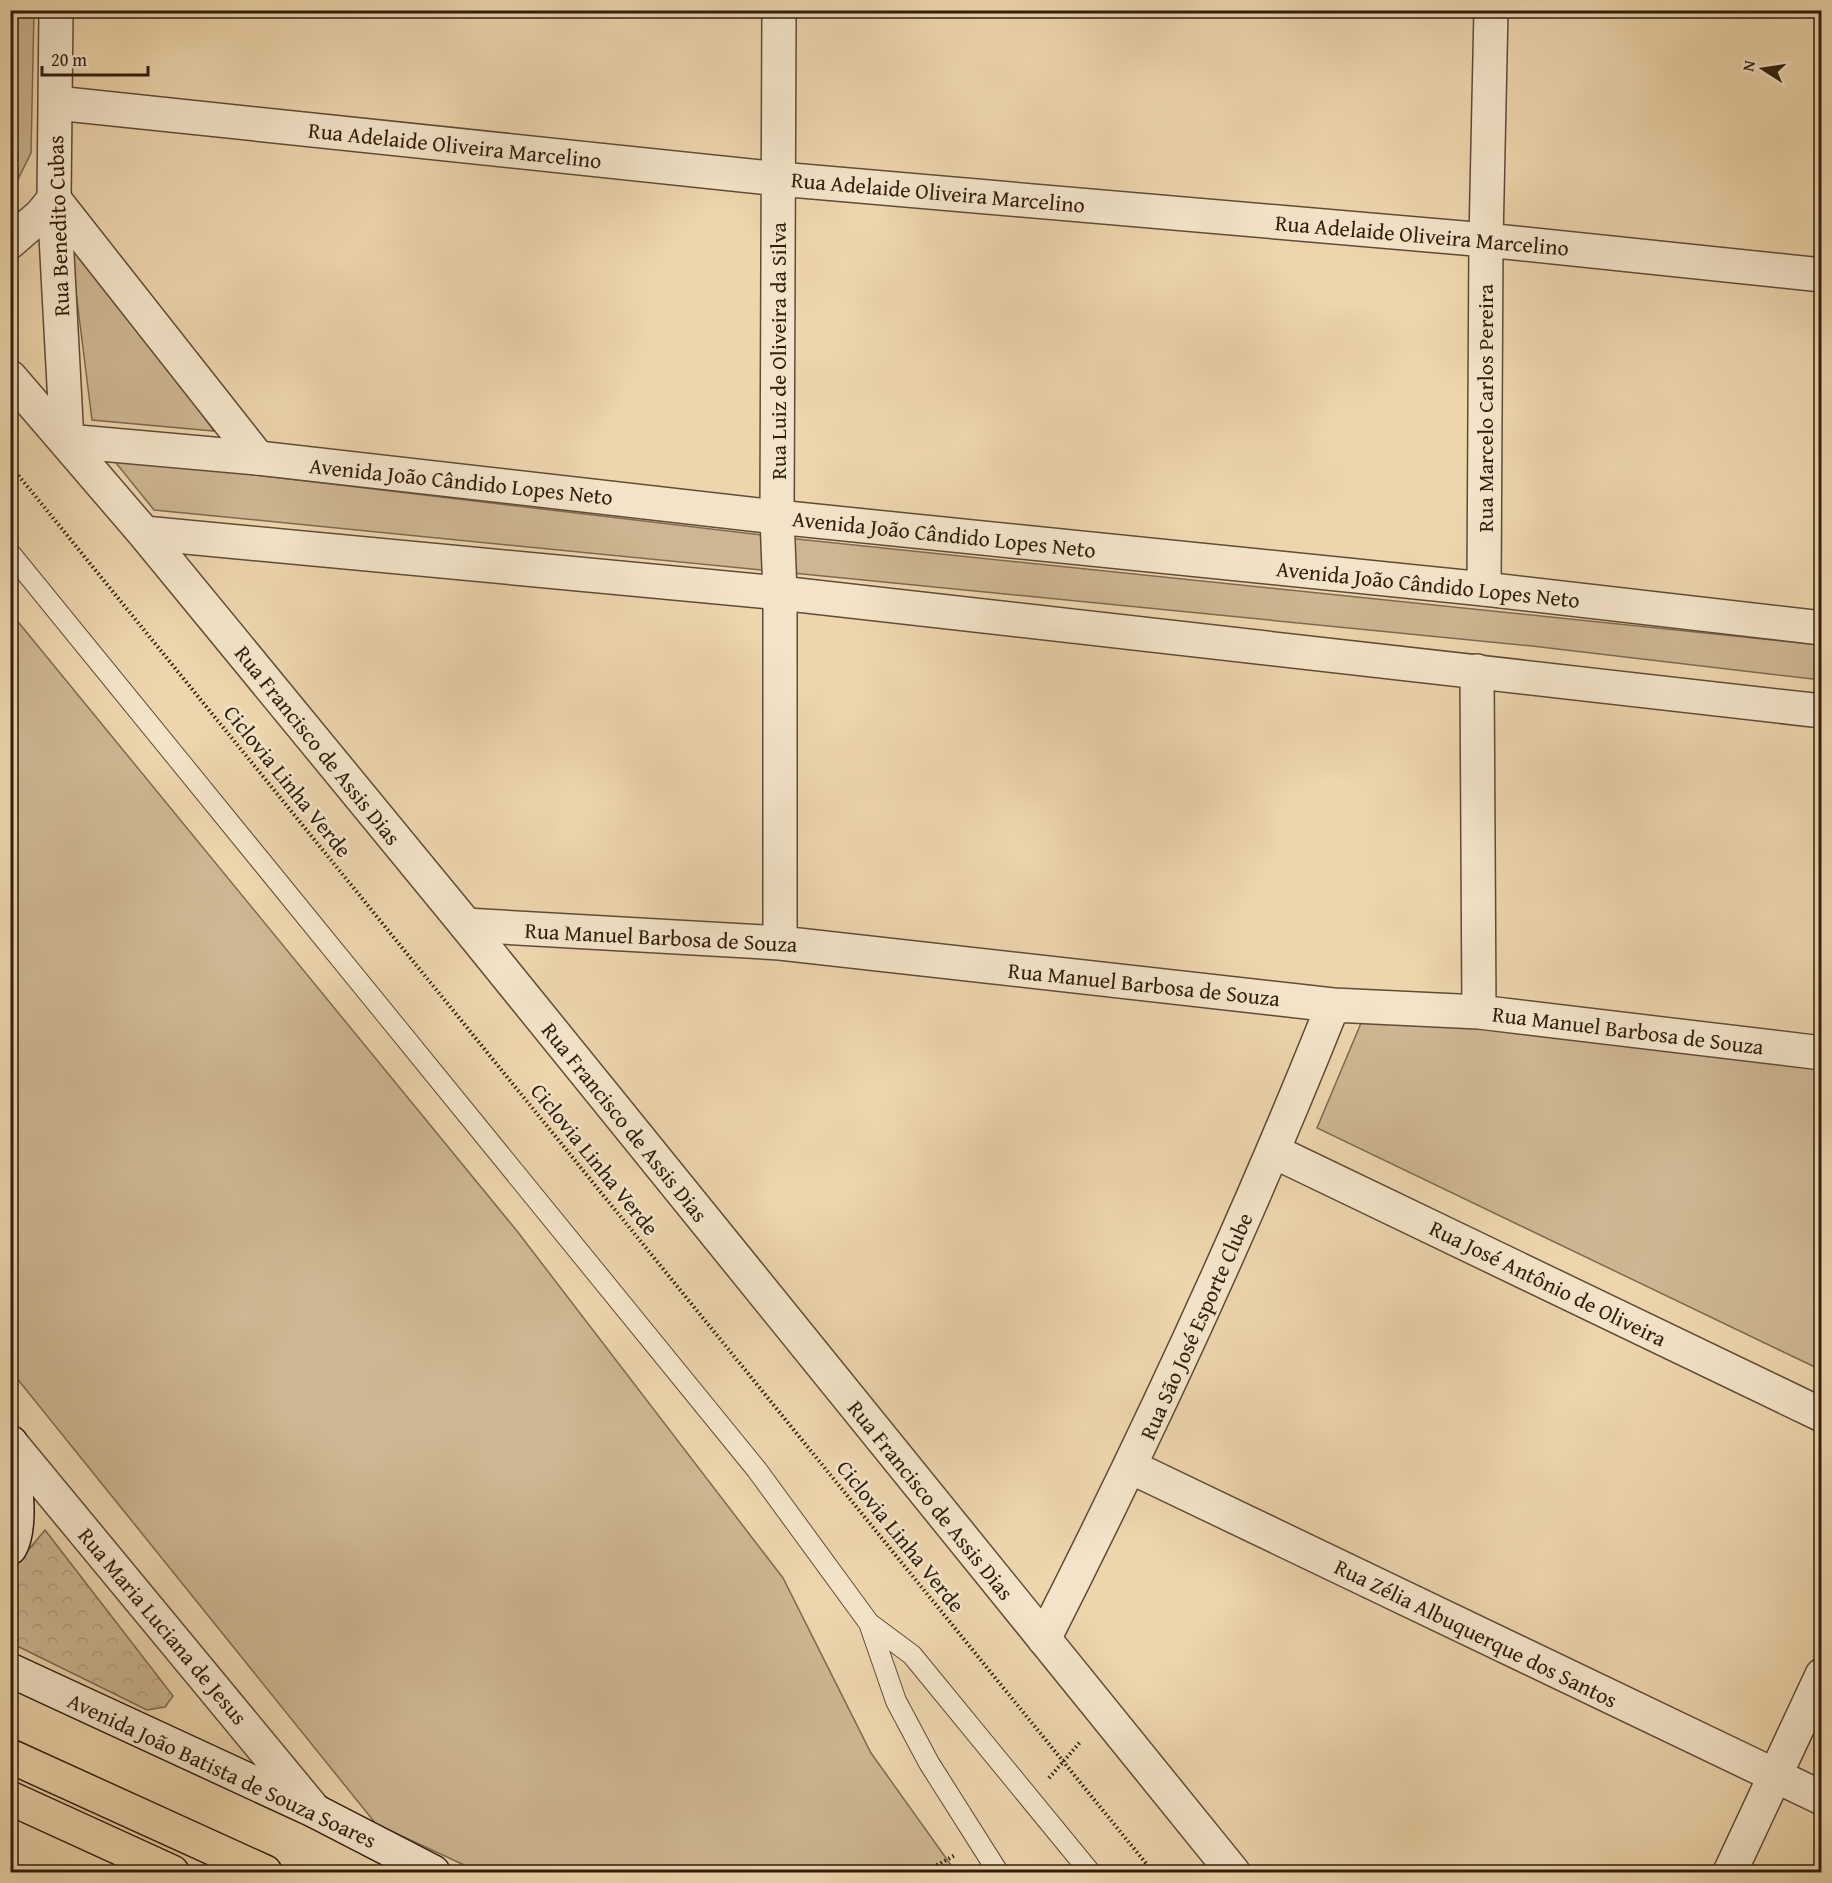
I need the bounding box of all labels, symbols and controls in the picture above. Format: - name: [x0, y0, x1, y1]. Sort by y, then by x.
- scale bar: [42, 39, 148, 77]
- north arrow: [1733, 39, 1793, 99]
- text: 20 m: [51, 46, 87, 73]
- text: N: [1735, 58, 1761, 74]
- street label: Rua Adelaide Oliveira Marcelino: [307, 114, 603, 176]
- street label: Rua Benedito Cubas: [39, 135, 77, 317]
- street label: Rua Adelaide Oliveira Marcelino: [790, 163, 1086, 221]
- street label: Rua Adelaide Oliveira Marcelino: [1274, 206, 1570, 264]
- street label: Rua Luiz de Oliveira da Silva: [762, 222, 794, 480]
- street label: Rua Marcelo Carlos Pereira: [1469, 283, 1501, 532]
- street label: Avenida João Cândido Lopes Neto: [308, 449, 614, 513]
- street label: Avenida João Cândido Lopes Neto: [791, 502, 1097, 566]
- street label: Avenida João Cândido Lopes Neto: [1275, 552, 1581, 616]
- street label: Rua Francisco de Assis Dias: [227, 638, 409, 852]
- street label: Ciclovia Linha Verde: [216, 698, 360, 864]
- street label: Rua Manuel Barbosa de Souza: [524, 914, 799, 960]
- street label: Rua Manuel Barbosa de Souza: [1006, 954, 1282, 1014]
- street label: Rua Manuel Barbosa de Souza: [1490, 997, 1766, 1063]
- street label: Rua Francisco de Assis Dias: [534, 1015, 716, 1229]
- street label: Ciclovia Linha Verde: [523, 1076, 667, 1242]
- street label: Rua São José Esporte Clube: [1131, 1207, 1261, 1445]
- street label: Rua José Antônio de Oliveira: [1424, 1212, 1672, 1355]
- street label: Rua Francisco de Assis Dias: [840, 1393, 1022, 1607]
- street label: Ciclovia Linha Verde: [829, 1453, 973, 1619]
- street label: Rua Maria Luciana de Jesus: [71, 1520, 255, 1732]
- street label: Rua Zélia Albuquerque dos Santos: [1329, 1550, 1623, 1716]
- street label: Avenida João Batista de Souza Soares: [62, 1684, 382, 1856]

